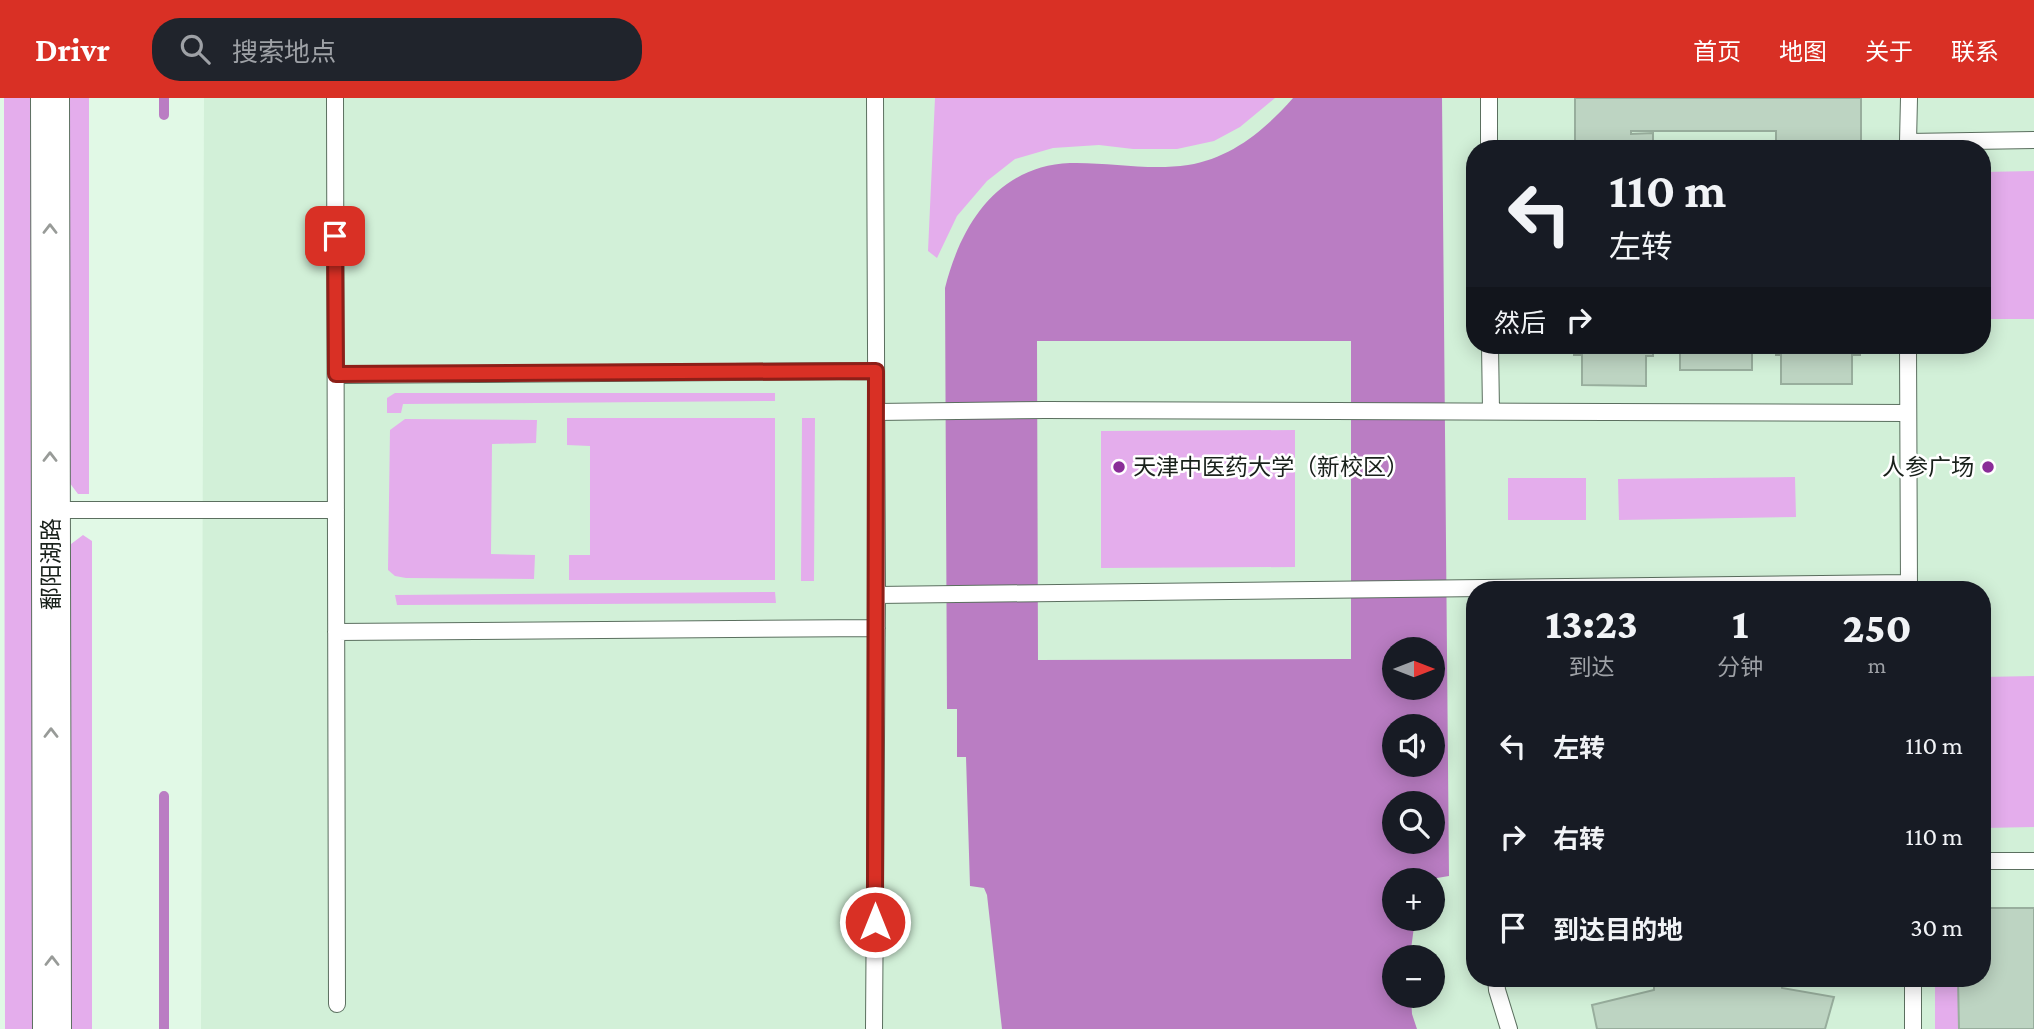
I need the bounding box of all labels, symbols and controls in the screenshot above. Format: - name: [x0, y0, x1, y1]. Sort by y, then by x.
- search box: [152, 18, 642, 81]
- icon: search: [176, 30, 214, 68]
- text: Drivr: [35, 31, 110, 68]
- text: 搜索地点: [232, 38, 336, 67]
- text: 首页: [1693, 38, 1741, 65]
- text: 地图: [1779, 38, 1827, 65]
- text: 关于: [1865, 38, 1913, 65]
- text: 联系: [1951, 38, 1999, 65]
- text: 110 m: [1609, 163, 1726, 218]
- icon: left: [1494, 168, 1585, 259]
- pin: [305, 206, 365, 266]
- icon: arrive: [316, 217, 354, 255]
- one-way arrow: [42, 224, 58, 234]
- text: 左转: [1609, 229, 1673, 265]
- icon: right: [1560, 301, 1598, 339]
- text: 然后: [1494, 309, 1546, 338]
- one-way arrow: [42, 451, 58, 462]
- place label: 天津中医药大学（新校区）: [1133, 454, 1409, 480]
- place label: 人参广场: [1882, 454, 1974, 480]
- marker: 天津中医药大学（新校区）: [1111, 459, 1127, 475]
- marker: 人参广场: [1980, 459, 1996, 475]
- street label: 鄱阳湖路: [38, 518, 64, 610]
- text: 13:23: [1545, 600, 1638, 647]
- text: 1: [1732, 600, 1748, 647]
- text: 250: [1842, 604, 1912, 651]
- north arrow: [1382, 637, 1446, 700]
- map controls: [1382, 637, 1445, 1008]
- text: m: [1868, 652, 1886, 678]
- text: 到达: [1569, 654, 1615, 680]
- text: 分钟: [1717, 654, 1763, 680]
- button: sound: [1382, 714, 1445, 777]
- icon: left: [1494, 727, 1532, 765]
- one-way arrow: [43, 728, 59, 738]
- text: 110 m: [1905, 731, 1963, 760]
- text: 左转: [1553, 734, 1605, 763]
- button: search: [1382, 791, 1445, 854]
- icon: right: [1494, 818, 1532, 856]
- text: 110 m: [1905, 822, 1963, 851]
- text: 右转: [1553, 825, 1605, 854]
- button: +: [1382, 868, 1445, 931]
- position arrow: [838, 885, 912, 959]
- icon: arrive: [1494, 909, 1532, 947]
- text: 30 m: [1910, 913, 1963, 942]
- text: 到达目的地: [1553, 916, 1683, 945]
- button: −: [1382, 945, 1445, 1008]
- one-way arrow: [44, 955, 60, 966]

